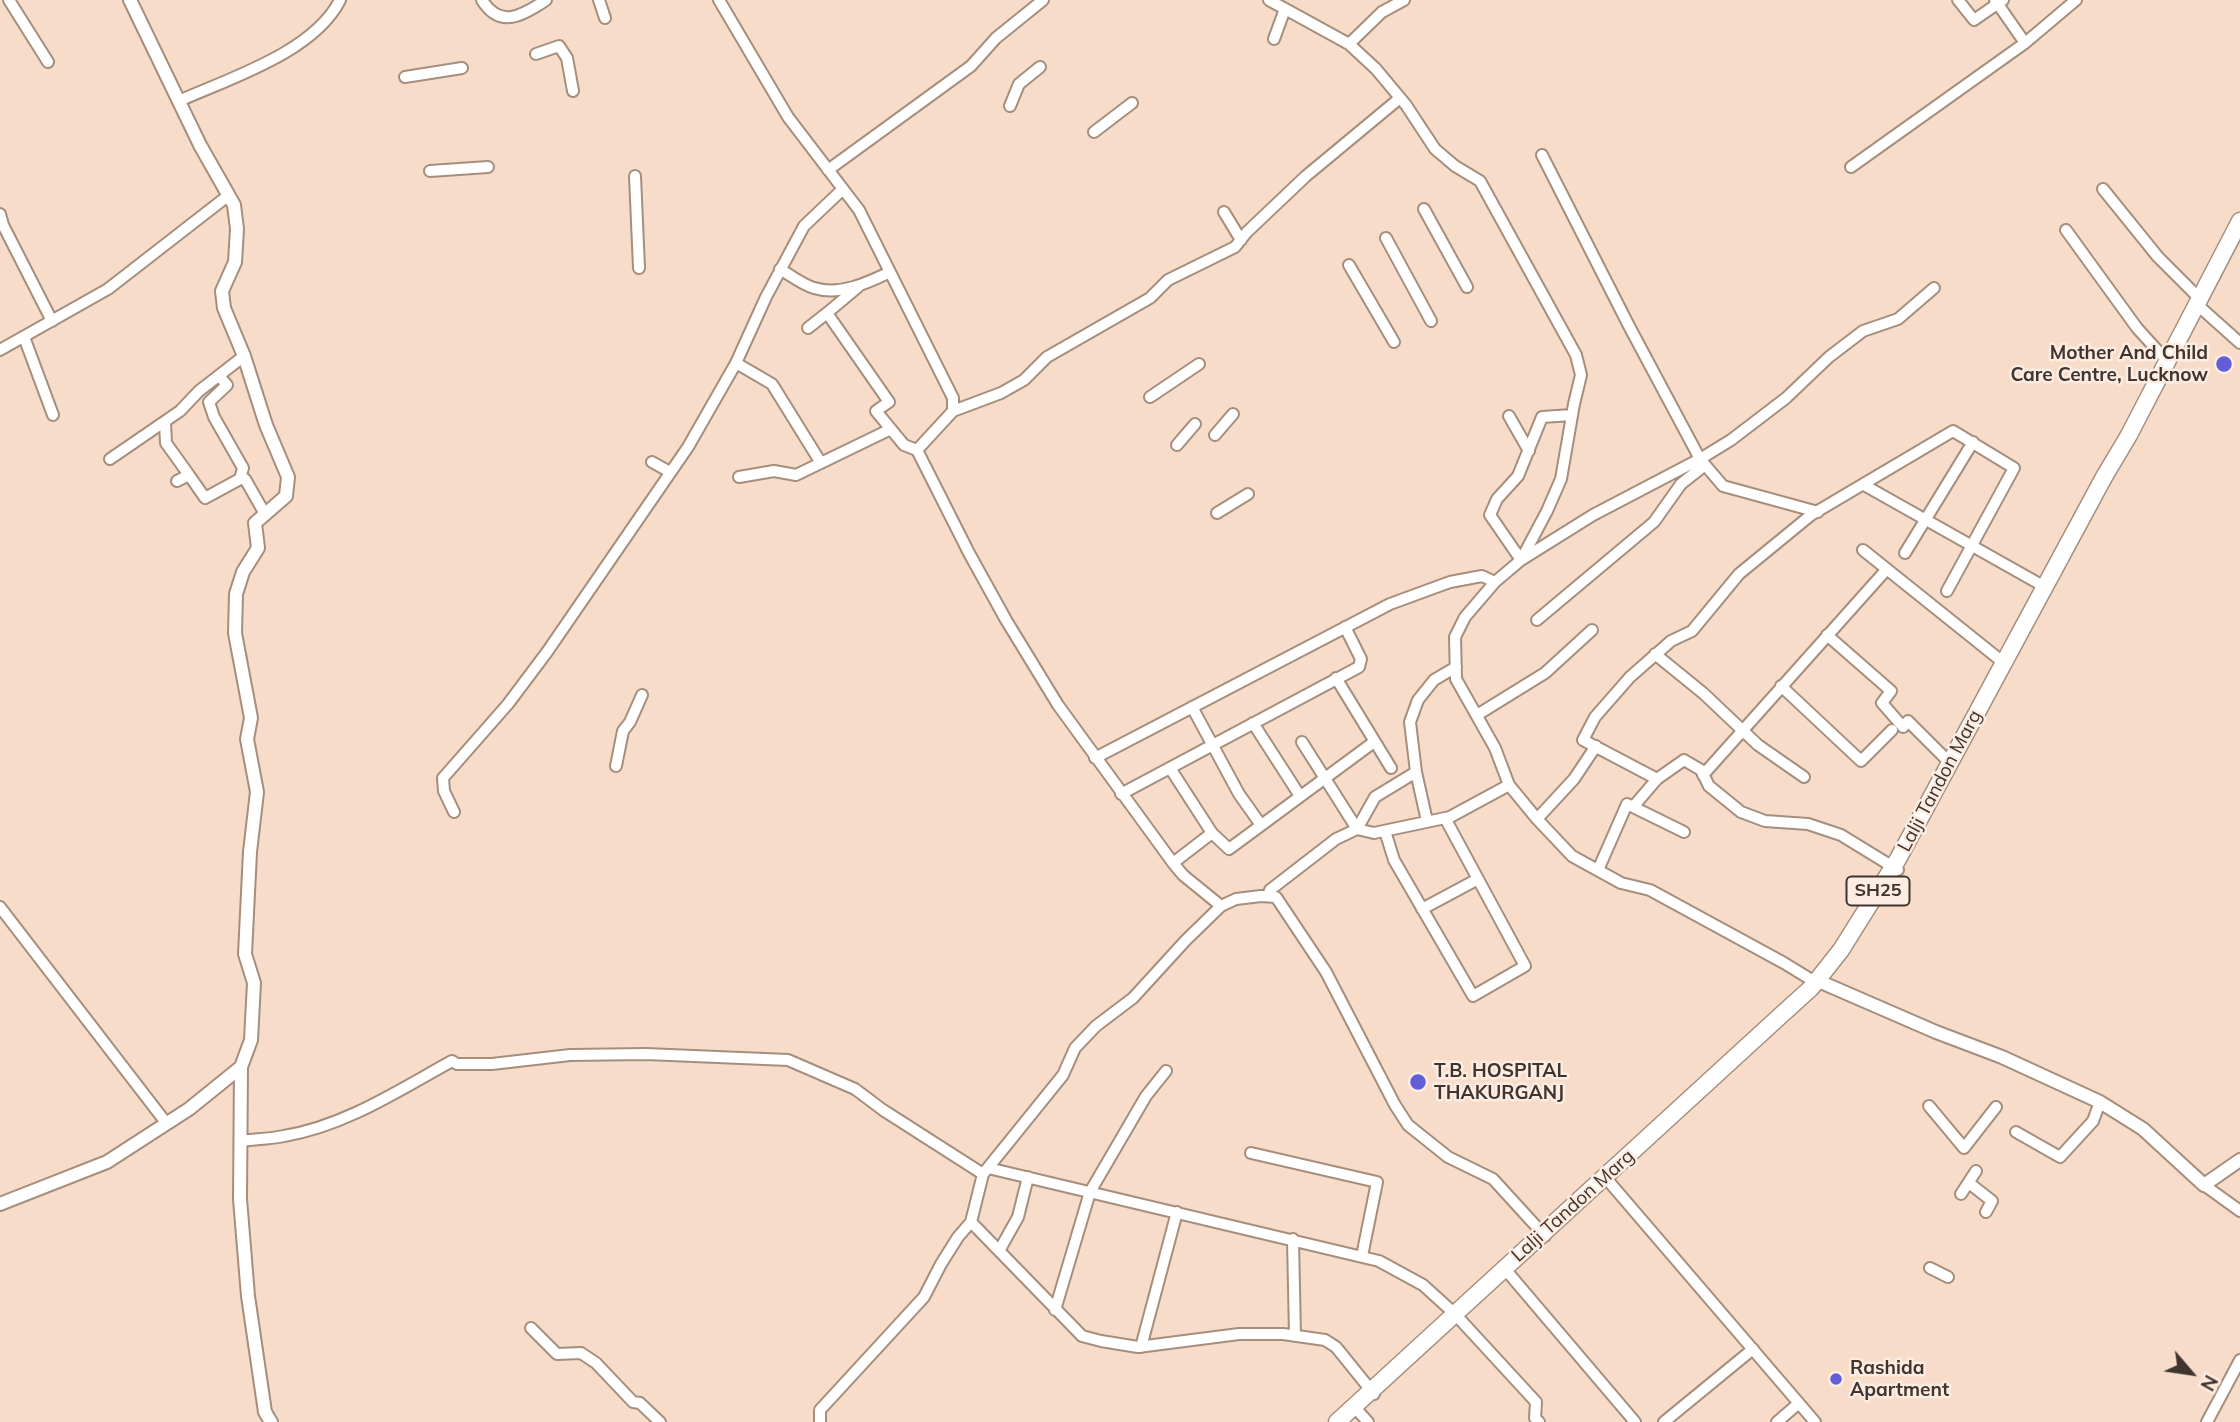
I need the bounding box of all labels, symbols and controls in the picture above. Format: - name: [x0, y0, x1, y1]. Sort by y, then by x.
- place label: Mother And Child Care Centre, Lucknow: [2010, 342, 2208, 386]
- marker: Mother And Child Care Centre, Lucknow: [2214, 354, 2234, 374]
- street label: Lalji Tandon Marg: [1893, 706, 1987, 856]
- road number: SH25: [1846, 876, 1910, 906]
- place label: T.B. HOSPITAL THAKURGANJ: [1434, 1060, 1567, 1104]
- marker: T.B. HOSPITAL THAKURGANJ: [1408, 1072, 1428, 1092]
- street label: Lalji Tandon Marg: [1507, 1145, 1639, 1267]
- north arrow: [2156, 1338, 2226, 1408]
- place label: Rashida Apartment: [1850, 1357, 1949, 1401]
- marker: Rashida Apartment: [1828, 1371, 1844, 1387]
- text: N: [2195, 1371, 2223, 1395]

